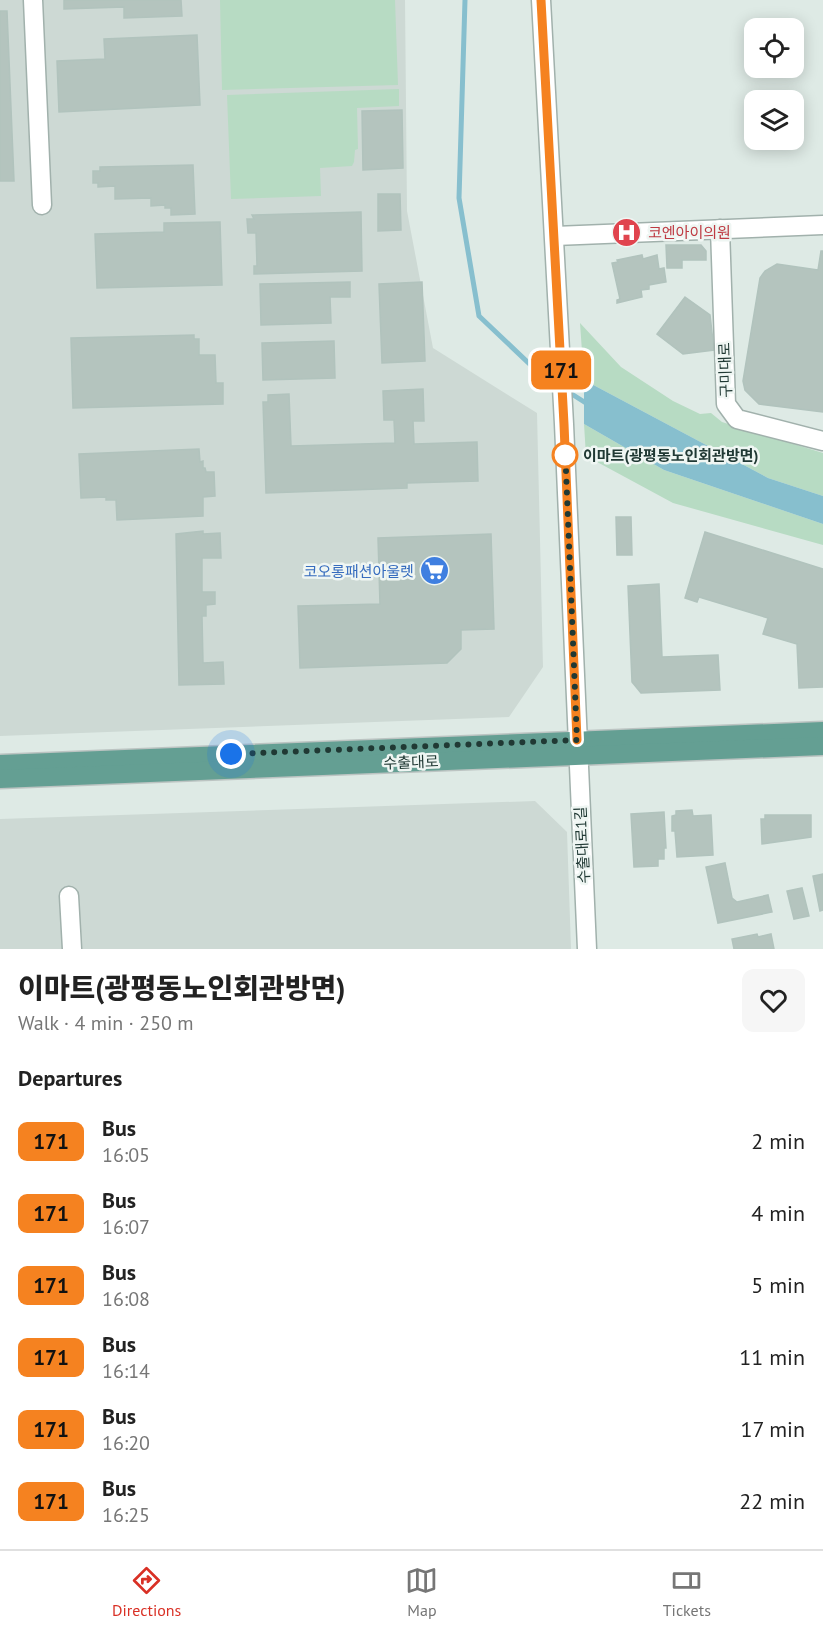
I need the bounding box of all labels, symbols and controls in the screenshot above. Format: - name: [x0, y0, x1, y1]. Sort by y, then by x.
- map controls: [744, 18, 804, 150]
- button: locate: [744, 18, 804, 78]
- button: layers: [744, 90, 804, 150]
- hospital icon: 코엔아이의원: [611, 216, 643, 248]
- place label: 코엔아이의원: [648, 223, 731, 242]
- street label: 구미대로: [715, 342, 735, 398]
- line badge: 171: [526, 350, 596, 389]
- text: 171: [543, 357, 579, 384]
- marker: 이마트(광평동노인회관방면): [552, 442, 578, 468]
- place label: 이마트(광평동노인회관방면): [583, 446, 758, 465]
- supermarket icon: 코오롱패션아울렛: [419, 555, 451, 587]
- place label: 코오롱패션아울렛: [304, 562, 414, 581]
- your location: [216, 739, 246, 769]
- street label: 수출대로: [383, 752, 439, 772]
- street label: 수출대로1길: [570, 806, 594, 884]
- text: 이마트(광평동노인회관방면): [18, 969, 345, 1006]
- button: heart: [742, 969, 805, 1032]
- text: Walk · 4 min · 250 m: [18, 1010, 194, 1036]
- text: Departures: [18, 1064, 122, 1092]
- text: Bus: [102, 1114, 136, 1142]
- text: 2 min: [751, 1127, 805, 1155]
- text: 171: [33, 1128, 69, 1155]
- text: 16:05: [102, 1142, 150, 1168]
- text: Bus: [102, 1186, 136, 1214]
- text: 4 min: [751, 1199, 805, 1227]
- text: 171: [33, 1200, 69, 1227]
- text: 16:07: [102, 1214, 150, 1240]
- text: Bus: [102, 1258, 136, 1286]
- text: 5 min: [751, 1271, 805, 1299]
- text: 171: [33, 1272, 69, 1299]
- text: 16:08: [102, 1286, 150, 1312]
- text: Bus: [102, 1330, 136, 1358]
- text: 11 min: [739, 1343, 805, 1371]
- text: 171: [33, 1344, 69, 1371]
- text: 16:14: [102, 1358, 150, 1384]
- text: Bus: [102, 1402, 136, 1430]
- text: 17 min: [741, 1415, 805, 1443]
- text: 171: [33, 1416, 69, 1443]
- text: 16:20: [102, 1430, 150, 1456]
- text: Bus: [102, 1474, 136, 1502]
- text: 22 min: [739, 1487, 805, 1515]
- text: 171: [33, 1488, 69, 1515]
- text: 16:25: [102, 1502, 150, 1528]
- tab: Directions: [112, 1564, 181, 1620]
- tab: Map: [405, 1564, 438, 1620]
- tab: Tickets: [663, 1564, 711, 1620]

